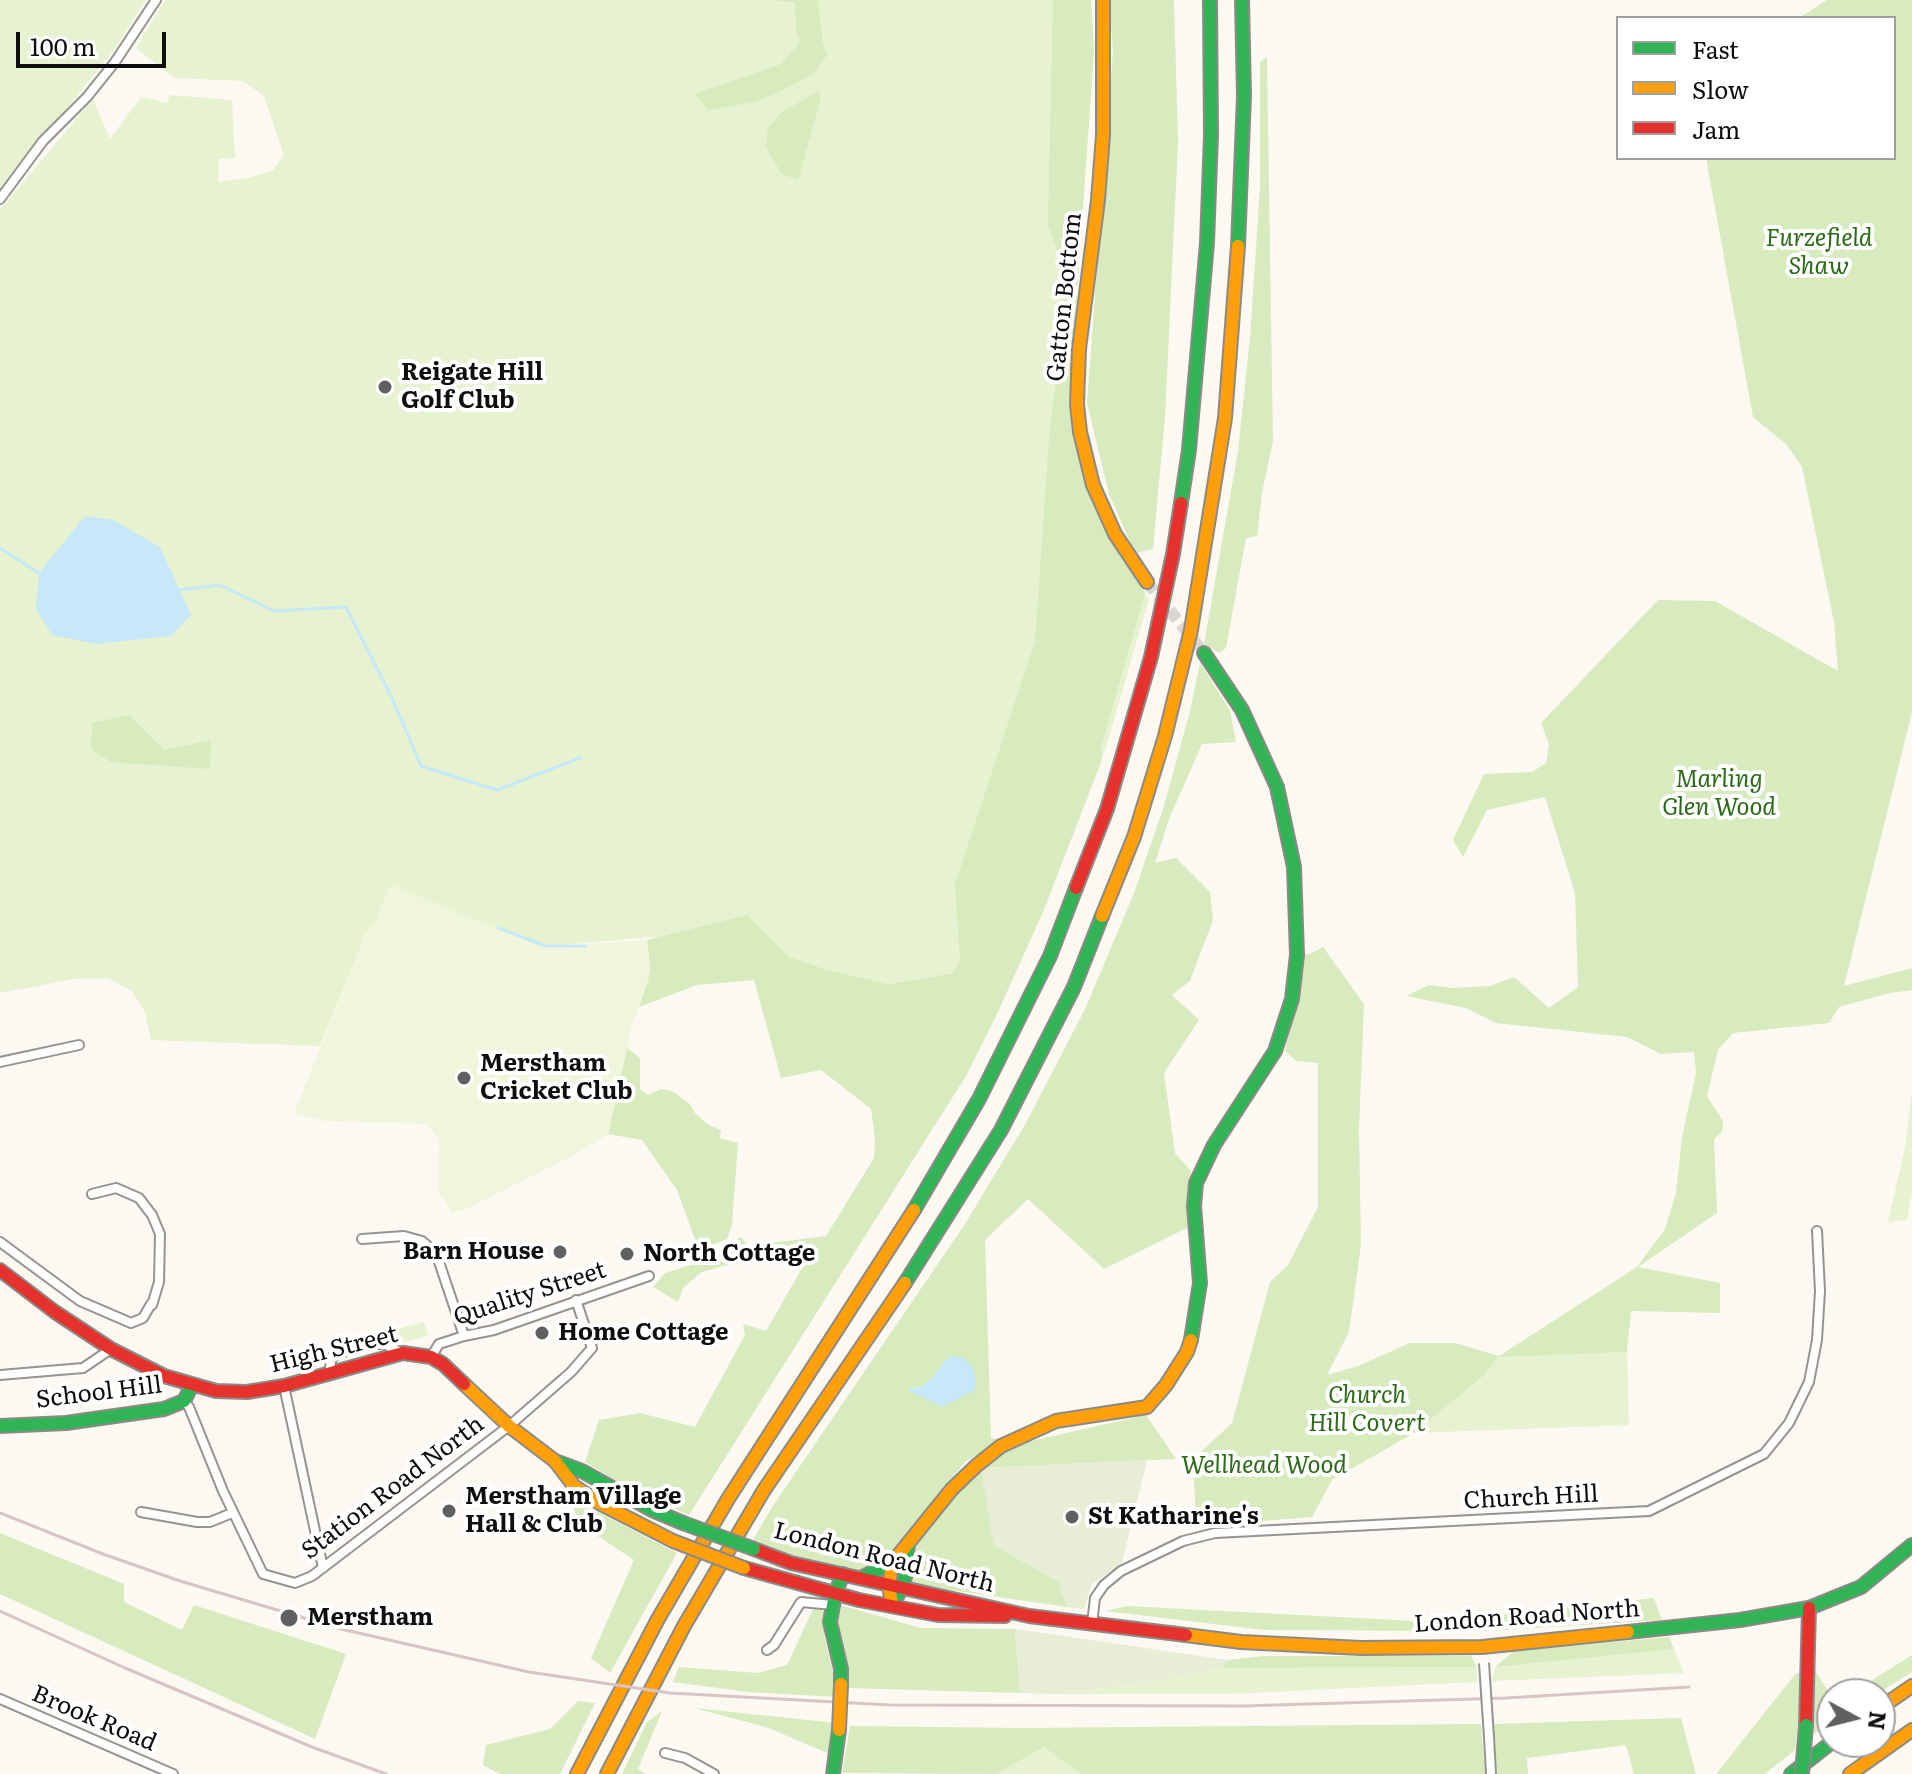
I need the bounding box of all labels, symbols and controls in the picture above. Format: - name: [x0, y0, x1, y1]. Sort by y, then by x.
- scale bar: [20, 16, 170, 66]
- legend: [1616, 16, 1896, 160]
- text: 100 m: [30, 28, 96, 63]
- text: Fast: [1692, 31, 1739, 66]
- text: Slow: [1692, 71, 1749, 106]
- text: Jam: [1692, 111, 1740, 146]
- street label: Gatton Bottom: [1042, 211, 1088, 383]
- park label: Furzefield Shaw: [1765, 225, 1873, 281]
- place label: Reigate Hill Golf Club: [401, 359, 543, 415]
- marker: Reigate Hill Golf Club: [376, 378, 394, 396]
- park label: Marling Glen Wood: [1662, 766, 1776, 822]
- place label: Merstham Cricket Club: [480, 1050, 633, 1106]
- marker: Merstham Cricket Club: [455, 1069, 473, 1087]
- place label: Barn House: [403, 1238, 544, 1266]
- place label: North Cottage: [643, 1240, 815, 1268]
- marker: Barn House: [551, 1243, 569, 1261]
- marker: North Cottage: [618, 1245, 636, 1263]
- street label: Quality Street: [450, 1256, 610, 1332]
- place label: Home Cottage: [558, 1319, 728, 1347]
- street label: High Street: [267, 1320, 401, 1380]
- marker: Home Cottage: [533, 1324, 551, 1342]
- street label: School Hill: [34, 1371, 164, 1415]
- park label: Church Hill Covert: [1308, 1382, 1426, 1438]
- street label: Station Road North: [296, 1410, 490, 1566]
- park label: Wellhead Wood: [1181, 1452, 1347, 1480]
- street label: Church Hill: [1463, 1480, 1599, 1516]
- place label: Merstham Village Hall & Club: [465, 1483, 681, 1539]
- marker: Merstham Village Hall & Club: [440, 1502, 458, 1520]
- place label: St Katharine's: [1088, 1503, 1259, 1531]
- marker: St Katharine's: [1063, 1508, 1081, 1526]
- street label: London Road North: [771, 1517, 997, 1599]
- street label: London Road North: [1413, 1595, 1641, 1639]
- place label: Merstham: [307, 1604, 433, 1632]
- marker: Merstham: [278, 1607, 300, 1629]
- north arrow: [1816, 1678, 1896, 1758]
- street label: Brook Road: [27, 1680, 161, 1758]
- text: N: [1861, 1710, 1896, 1732]

